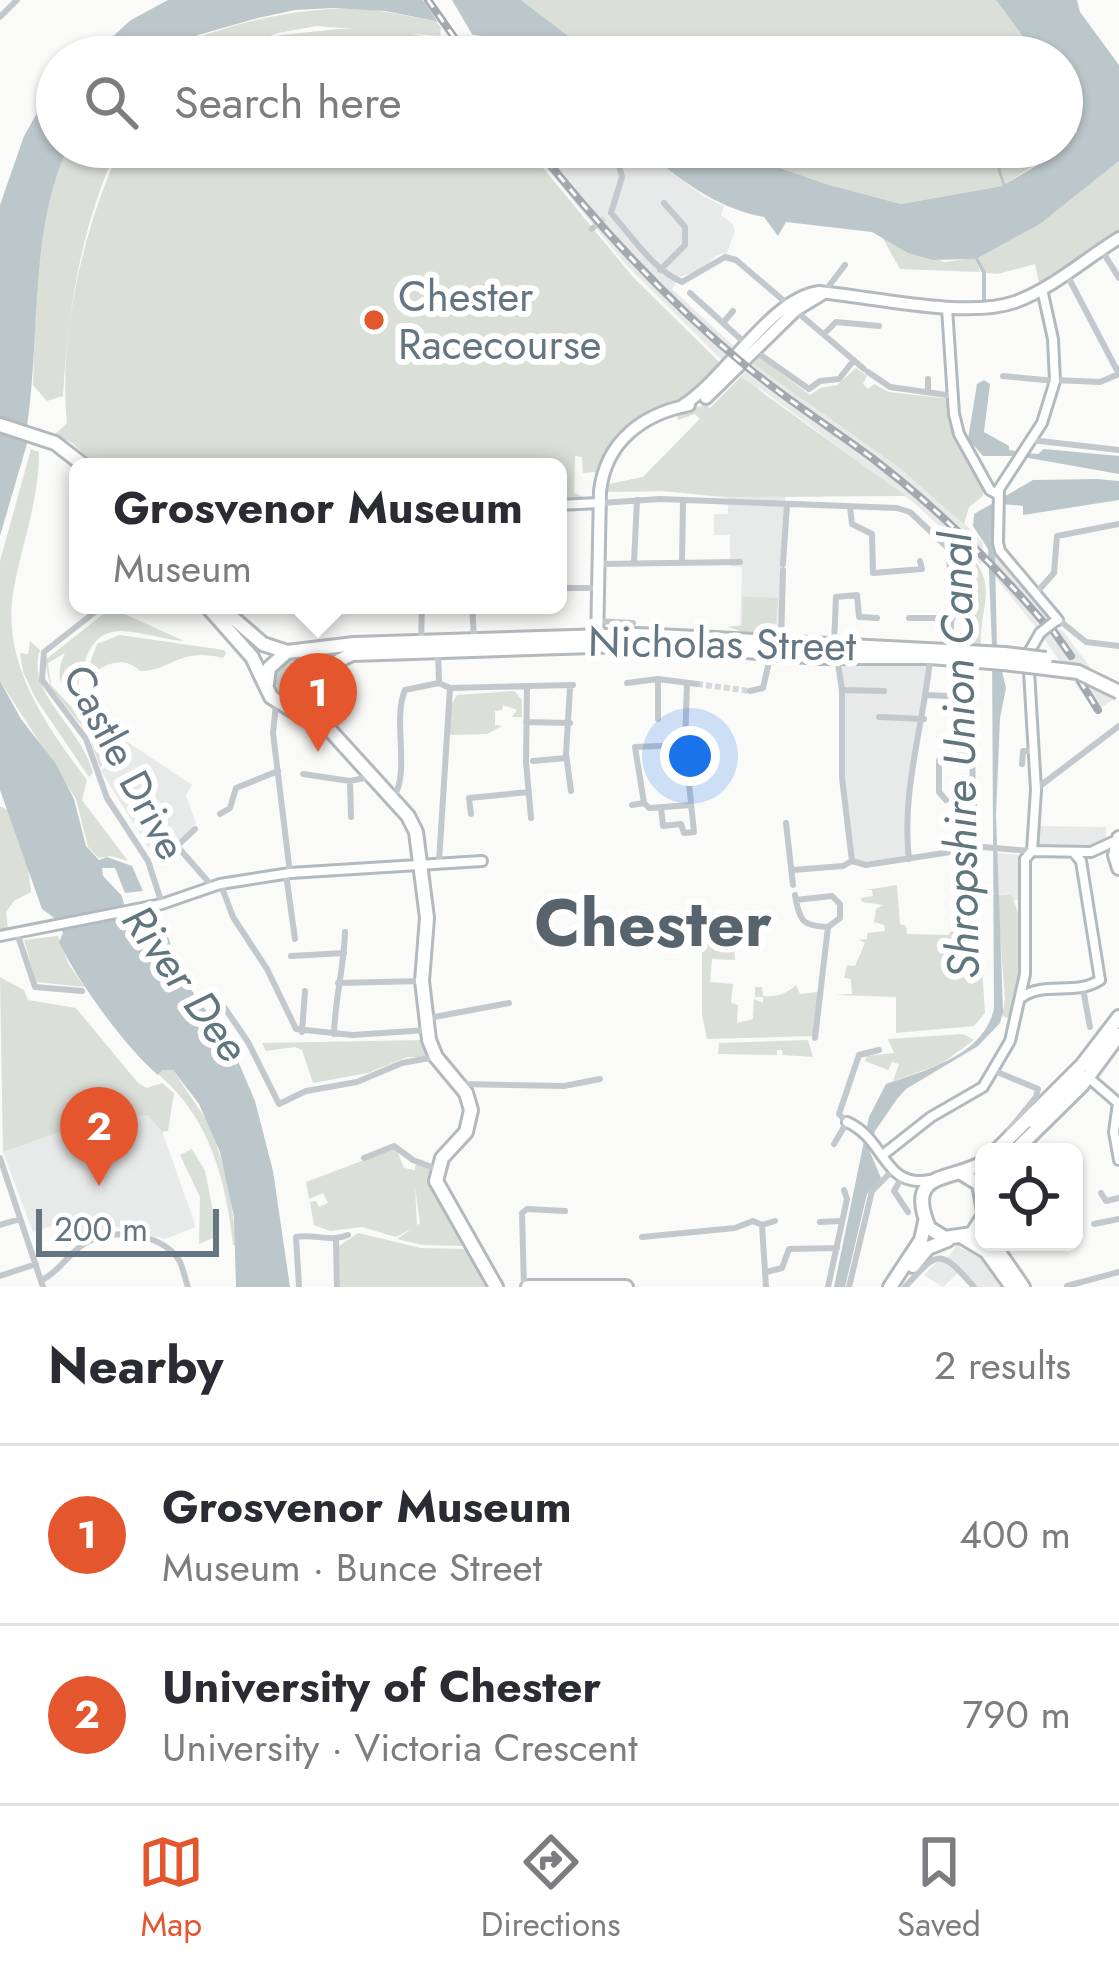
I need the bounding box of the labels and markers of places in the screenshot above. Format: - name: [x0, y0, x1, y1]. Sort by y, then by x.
- place label: Chester Racecourse: [398, 266, 601, 375]
- marker: Chester Racecourse: [361, 307, 387, 333]
- pin: 1: [279, 653, 357, 752]
- pin: 2: [60, 1087, 138, 1186]

